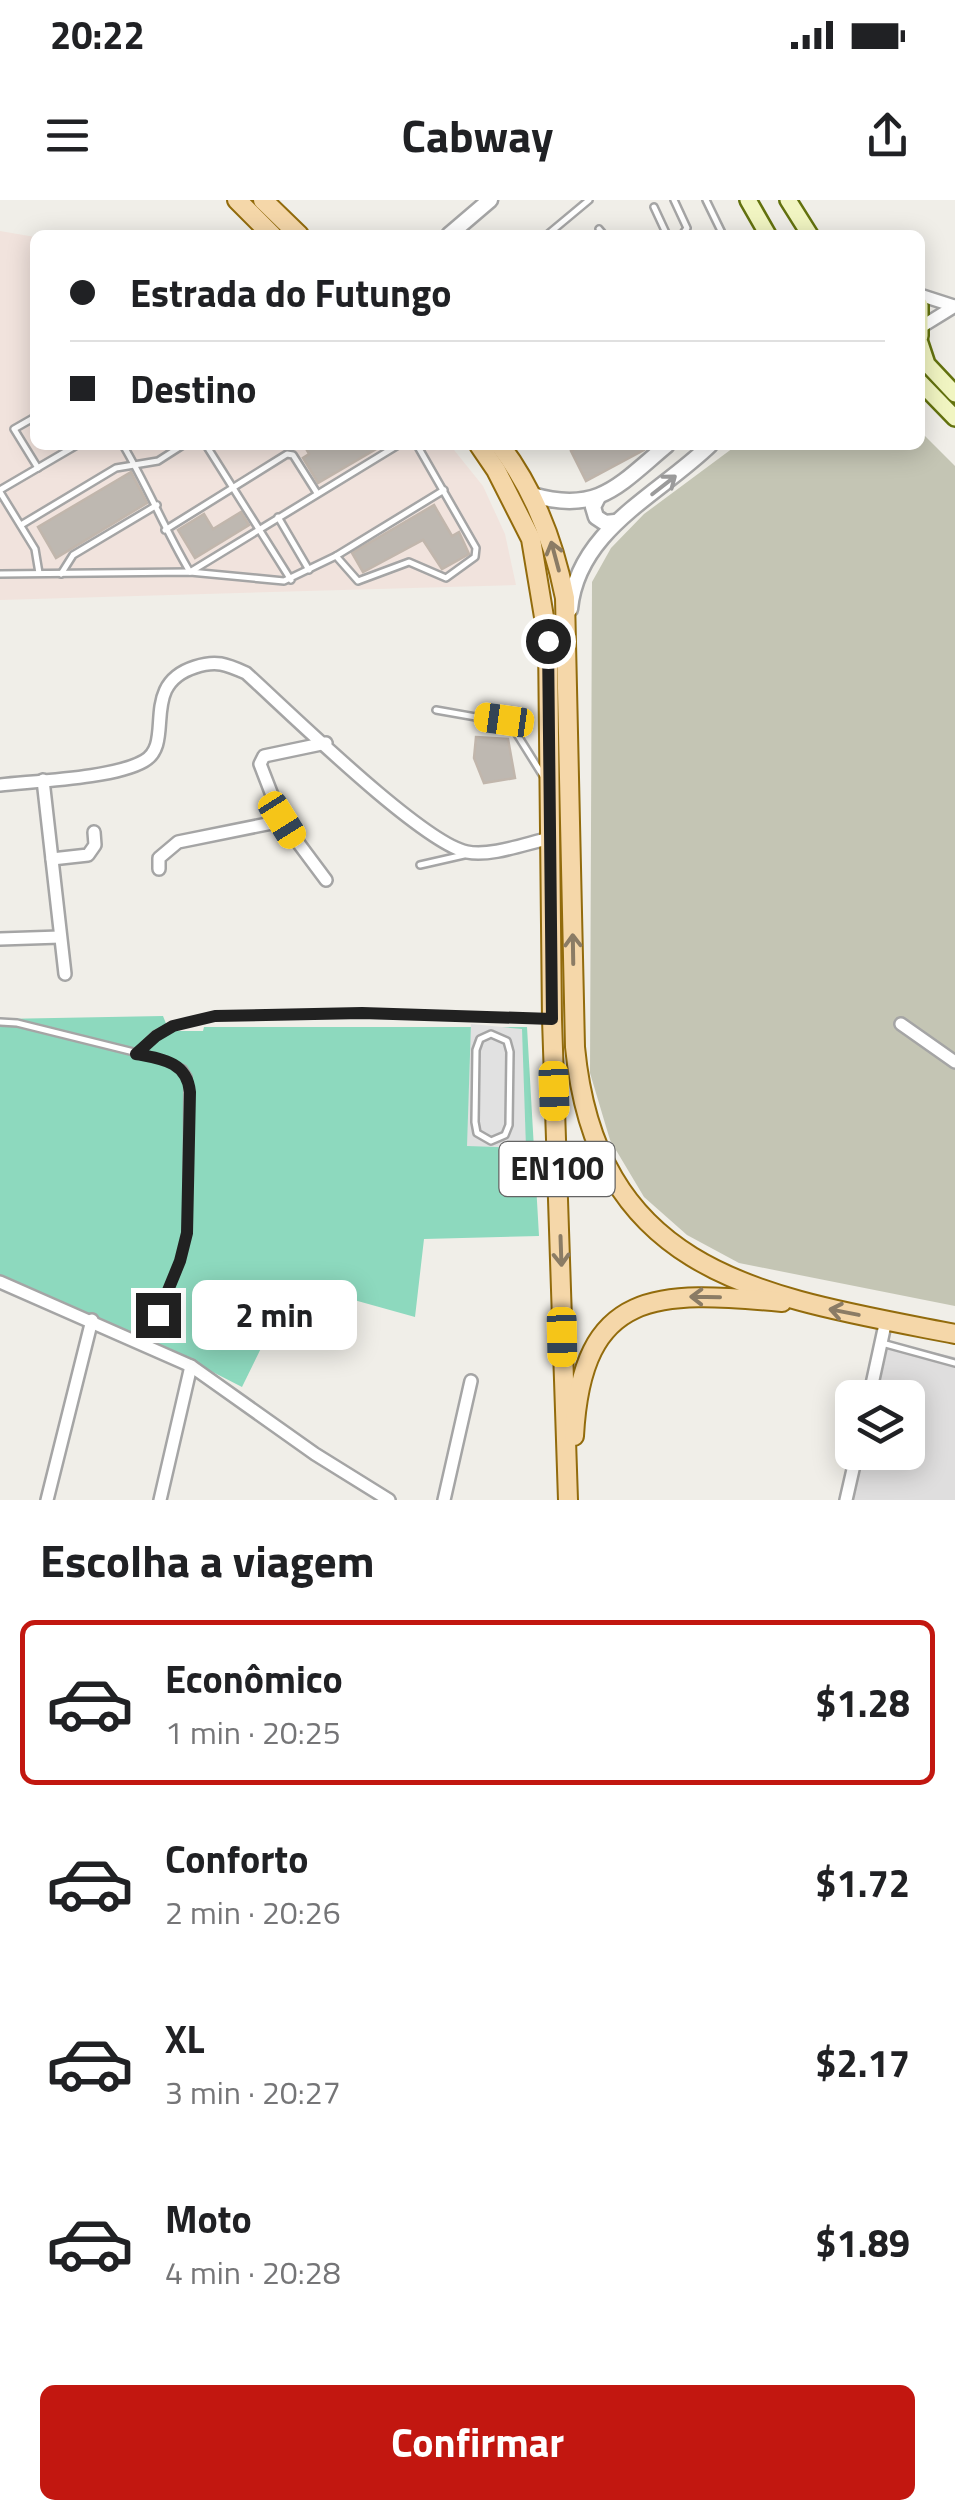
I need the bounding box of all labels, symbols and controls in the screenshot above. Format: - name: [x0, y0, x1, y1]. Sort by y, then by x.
- text: 20:22: [50, 6, 145, 64]
- text: Cabway: [402, 101, 553, 169]
- icon: menu: [40, 108, 95, 163]
- icon: share: [860, 108, 915, 163]
- text: Estrada do Futungo: [130, 264, 452, 322]
- text: Destino: [130, 360, 256, 418]
- one-way arrow: [650, 475, 677, 496]
- one-way arrow: [545, 540, 563, 572]
- route start: [526, 619, 571, 664]
- car: [472, 701, 536, 739]
- car: [253, 787, 311, 853]
- one-way arrow: [564, 934, 583, 966]
- car: [538, 1060, 570, 1122]
- road number: EN100: [500, 1142, 614, 1196]
- one-way arrow: [552, 1234, 571, 1266]
- callout: 2 min: [193, 1280, 358, 1350]
- one-way arrow: [690, 1287, 722, 1306]
- text: 2 min: [236, 1291, 313, 1339]
- route end: [136, 1293, 181, 1338]
- one-way arrow: [828, 1302, 861, 1321]
- car: [546, 1307, 578, 1367]
- map controls: [835, 1380, 925, 1470]
- button: layers: [835, 1380, 925, 1470]
- text: Escolha a viagem: [40, 1526, 375, 1594]
- text: Econômico: [165, 1650, 343, 1708]
- icon: car: [45, 1658, 135, 1748]
- text: $1.28: [815, 1674, 910, 1732]
- text: 1 min · 20:25: [165, 1708, 341, 1756]
- text: Conforto: [165, 1830, 308, 1888]
- icon: car: [45, 1838, 135, 1928]
- text: $1.72: [815, 1854, 910, 1912]
- text: 2 min · 20:26: [165, 1888, 341, 1936]
- text: XL: [165, 2010, 205, 2068]
- icon: car: [45, 2018, 135, 2108]
- text: $2.17: [815, 2034, 910, 2092]
- text: 3 min · 20:27: [165, 2068, 341, 2116]
- text: Moto: [165, 2190, 252, 2248]
- icon: car: [45, 2198, 135, 2288]
- text: $1.89: [815, 2214, 910, 2272]
- text: 4 min · 20:28: [165, 2248, 341, 2296]
- button: Confirmar: [40, 2385, 915, 2500]

